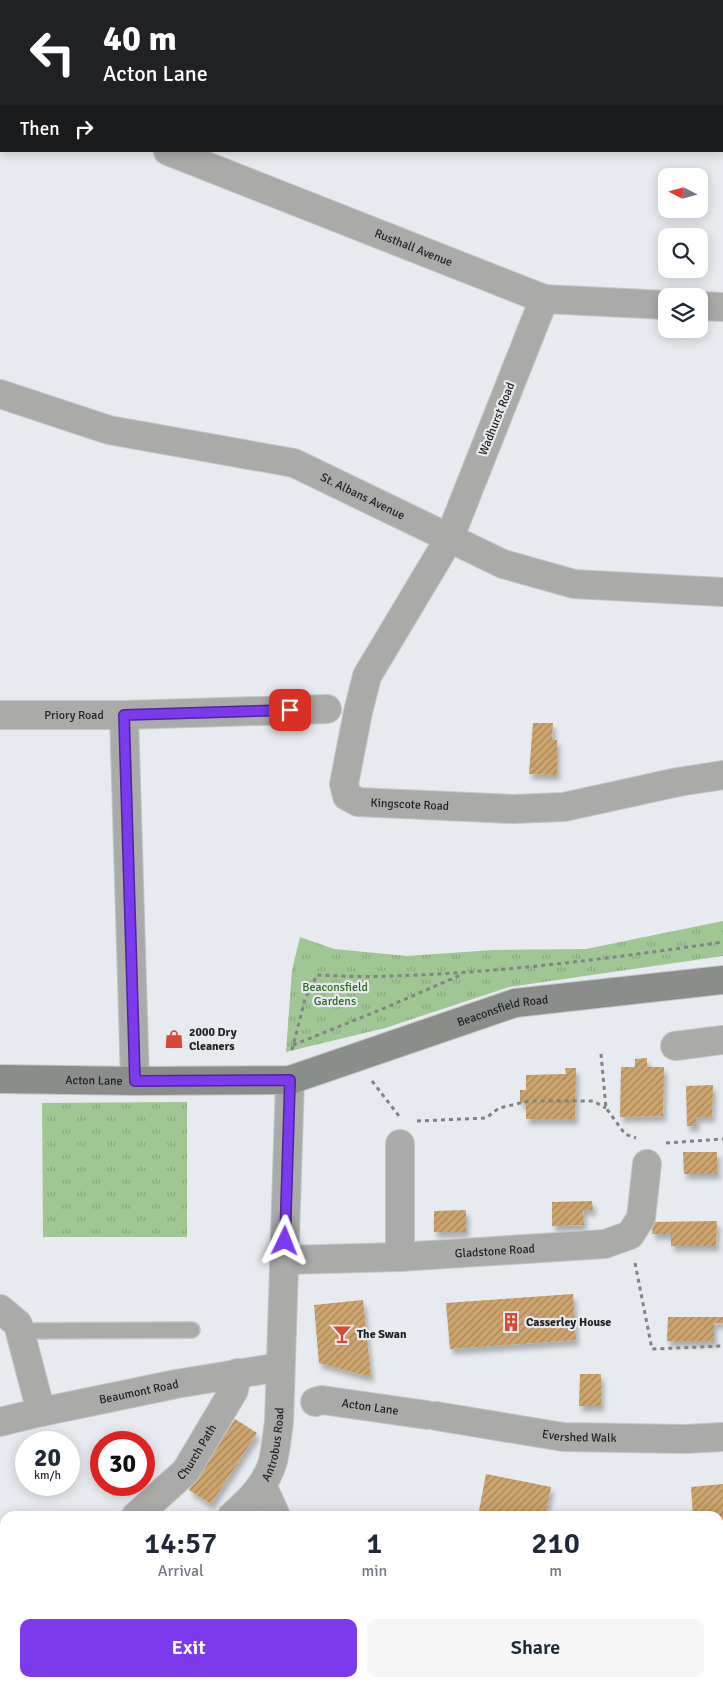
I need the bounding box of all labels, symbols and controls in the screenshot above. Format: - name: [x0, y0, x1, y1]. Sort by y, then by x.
- text: 40 m: [103, 17, 177, 60]
- icon: left: [20, 20, 85, 85]
- text: Acton Lane: [103, 60, 208, 87]
- icon: right: [70, 115, 98, 143]
- text: Then: [20, 117, 60, 141]
- north arrow: [658, 168, 708, 218]
- map controls: [658, 168, 708, 338]
- street label: Rusthall Avenue: [372, 226, 455, 270]
- button: search: [658, 228, 708, 278]
- button: layers: [658, 288, 708, 338]
- street label: Wadhurst Road: [476, 380, 518, 458]
- street label: St. Albans Avenue: [318, 469, 407, 523]
- pin: [269, 689, 311, 731]
- icon: arrive: [276, 696, 304, 724]
- street label: Priory Road: [44, 708, 104, 723]
- street label: Kingscote Road: [370, 795, 450, 814]
- park label: Beaconsfield Gardens: [302, 980, 368, 1009]
- street label: Beaconsfield Road: [455, 992, 549, 1030]
- place label: 2000 Dry Cleaners: [189, 1025, 237, 1054]
- shop icon: 2000 Dry Cleaners: [163, 1028, 185, 1050]
- street label: Acton Lane: [65, 1072, 123, 1088]
- position arrow: [258, 1214, 310, 1266]
- street label: Gladstone Road: [454, 1241, 535, 1261]
- building icon: Casserley House: [500, 1311, 522, 1333]
- place label: Casserley House: [526, 1315, 611, 1330]
- bar icon: The Swan: [331, 1323, 353, 1345]
- place label: The Swan: [357, 1327, 407, 1342]
- street label: Beaumont Road: [98, 1376, 180, 1407]
- street label: Acton Lane: [341, 1395, 400, 1418]
- street label: Antrobus Road: [258, 1407, 287, 1484]
- street label: Church Path: [174, 1422, 220, 1483]
- street label: Evershed Walk: [541, 1426, 617, 1445]
- speed limit sign: 30: [90, 1431, 155, 1496]
- text: 20: [34, 1442, 61, 1473]
- text: km/h: [34, 1468, 61, 1483]
- text: 14:57: [144, 1525, 217, 1562]
- text: 1: [366, 1525, 382, 1562]
- text: 210: [531, 1525, 580, 1562]
- text: Arrival: [158, 1561, 204, 1581]
- text: min: [361, 1561, 387, 1581]
- text: m: [549, 1561, 562, 1581]
- button: Exit: [20, 1619, 357, 1677]
- button: Share: [367, 1619, 704, 1677]

